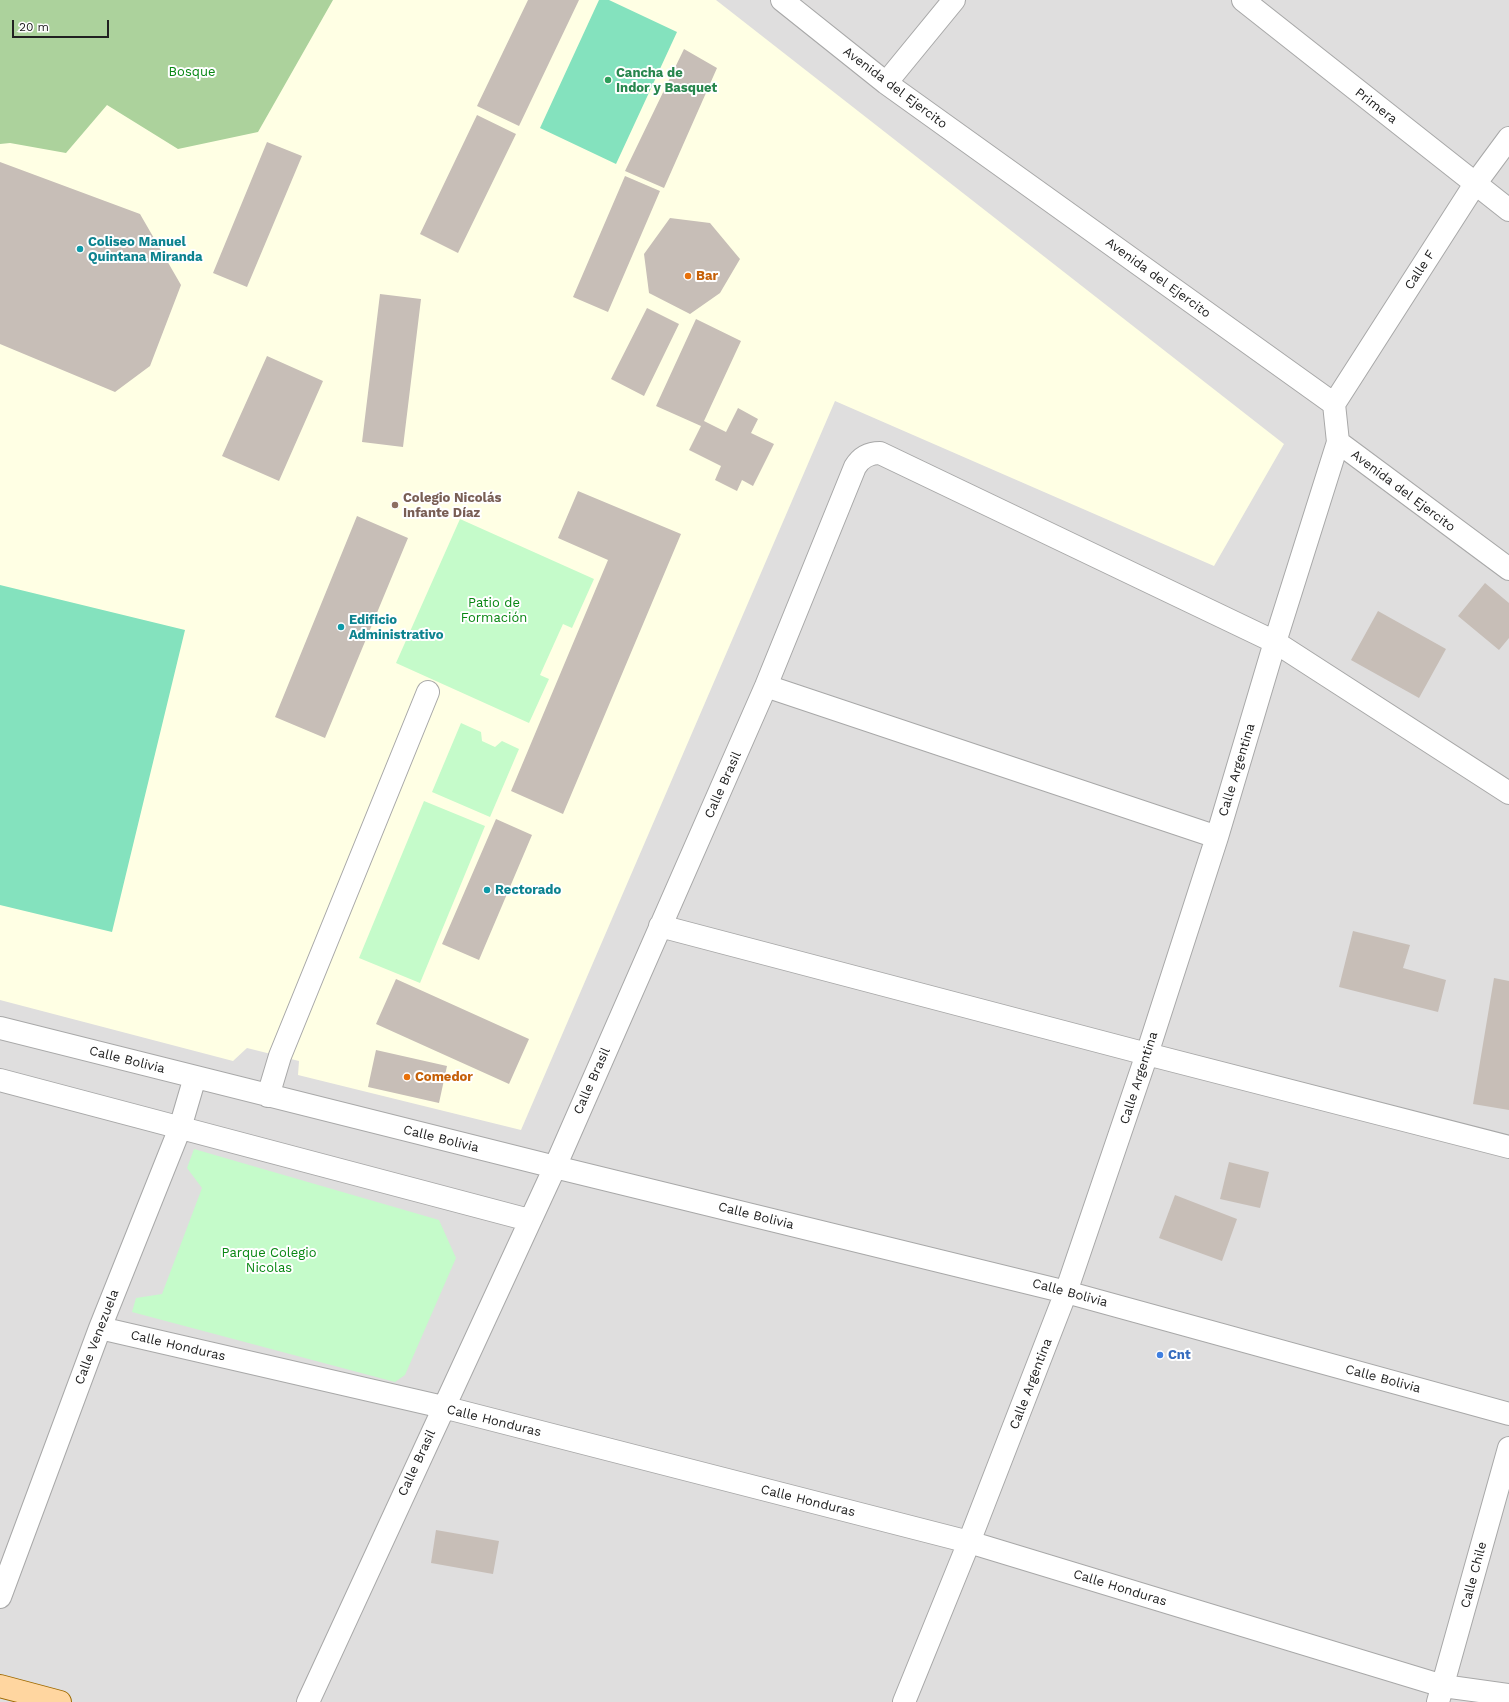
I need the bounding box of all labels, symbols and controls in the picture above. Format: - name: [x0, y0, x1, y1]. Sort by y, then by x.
- scale bar: [14, 12, 111, 38]
- text: 20 m: [19, 20, 49, 34]
- street label: Avenida del Ejercito: [840, 44, 950, 132]
- park label: Bosque: [169, 64, 215, 80]
- place label: Cancha de Indor y Basquet: [616, 65, 717, 96]
- marker: Cancha de Indor y Basquet: [603, 75, 613, 85]
- street label: Primera: [1352, 85, 1400, 127]
- place label: Coliseo Manuel Quintana Miranda: [88, 234, 202, 265]
- street label: Avenida del Ejercito: [1102, 235, 1214, 321]
- marker: Coliseo Manuel Quintana Miranda: [75, 244, 85, 254]
- street label: Calle F: [1401, 247, 1439, 293]
- place label: Bar: [696, 268, 718, 284]
- marker: Bar: [683, 271, 693, 281]
- street label: Avenida del Ejercito: [1348, 447, 1458, 535]
- place label: Colegio Nicolás Infante Díaz: [403, 490, 501, 521]
- marker: Colegio Nicolás Infante Díaz: [390, 500, 400, 510]
- park label: Patio de Formación: [461, 595, 527, 626]
- place label: Edificio Administrativo: [349, 612, 443, 643]
- marker: Edificio Administrativo: [336, 622, 346, 632]
- street label: Calle Argentina: [1215, 722, 1259, 818]
- street label: Calle Brasil: [701, 749, 745, 821]
- place label: Rectorado: [495, 882, 561, 898]
- marker: Rectorado: [482, 885, 492, 895]
- street label: Calle Argentina: [1117, 1030, 1161, 1126]
- street label: Calle Bolivia: [88, 1043, 166, 1077]
- street label: Calle Brasil: [570, 1045, 614, 1117]
- place label: Comedor: [415, 1069, 473, 1085]
- marker: Comedor: [402, 1072, 412, 1082]
- street label: Calle Bolivia: [402, 1122, 480, 1156]
- street label: Calle Bolivia: [717, 1199, 795, 1233]
- park label: Parque Colegio Nicolas: [222, 1245, 316, 1276]
- street label: Calle Bolivia: [1031, 1275, 1109, 1311]
- street label: Calle Venezuela: [72, 1287, 122, 1387]
- street label: Calle Honduras: [129, 1327, 227, 1365]
- street label: Calle Argentina: [1006, 1336, 1056, 1432]
- place label: Cnt: [1168, 1347, 1191, 1363]
- marker: Cnt: [1155, 1350, 1165, 1360]
- street label: Calle Bolivia: [1344, 1361, 1422, 1397]
- street label: Calle Honduras: [445, 1402, 543, 1440]
- street label: Calle Brasil: [395, 1427, 439, 1499]
- street label: Calle Honduras: [759, 1482, 857, 1520]
- street label: Calle Chile: [1458, 1540, 1490, 1610]
- street label: Calle Honduras: [1071, 1566, 1169, 1610]

